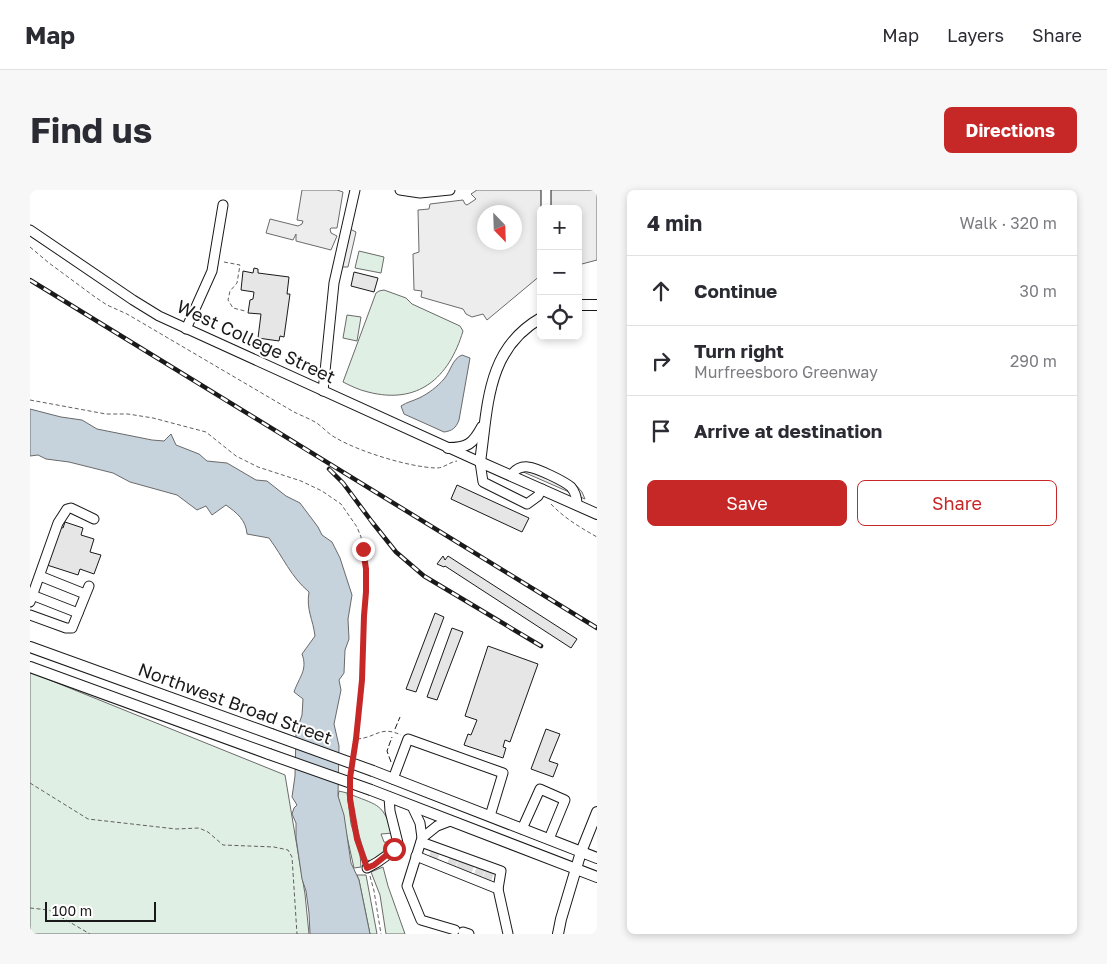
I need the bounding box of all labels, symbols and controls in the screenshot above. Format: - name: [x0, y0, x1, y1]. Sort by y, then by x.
- text: Map: [25, 20, 75, 49]
- text: Map: [882, 24, 919, 46]
- text: Layers: [947, 24, 1004, 46]
- text: Share: [1032, 24, 1082, 46]
- button: Directions: [944, 107, 1077, 153]
- text: Find us: [30, 109, 152, 151]
- north arrow: [477, 205, 522, 250]
- map controls: [537, 205, 582, 340]
- button: +: [537, 205, 582, 250]
- text: 4 min: [647, 210, 702, 236]
- text: Walk · 320 m: [960, 213, 1057, 233]
- button: −: [537, 250, 582, 295]
- icon: ahead: [647, 277, 675, 305]
- text: Continue: [694, 279, 777, 302]
- text: 30 m: [1020, 281, 1057, 301]
- street label: West College Street: [174, 295, 339, 387]
- button: locate: [537, 295, 582, 340]
- text: Turn right: [694, 339, 784, 362]
- icon: right: [647, 347, 675, 375]
- text: 290 m: [1010, 351, 1057, 371]
- text: Murfreesboro Greenway: [694, 362, 878, 382]
- icon: arrive: [647, 417, 675, 445]
- text: Arrive at destination: [694, 419, 882, 442]
- button: Save: [647, 480, 847, 526]
- button: Share: [857, 480, 1057, 526]
- route end: [352, 538, 375, 561]
- street label: Northwest Broad Street: [135, 658, 335, 748]
- route start: [383, 838, 406, 861]
- scale bar: [45, 899, 156, 922]
- text: 100 m: [52, 902, 92, 919]

